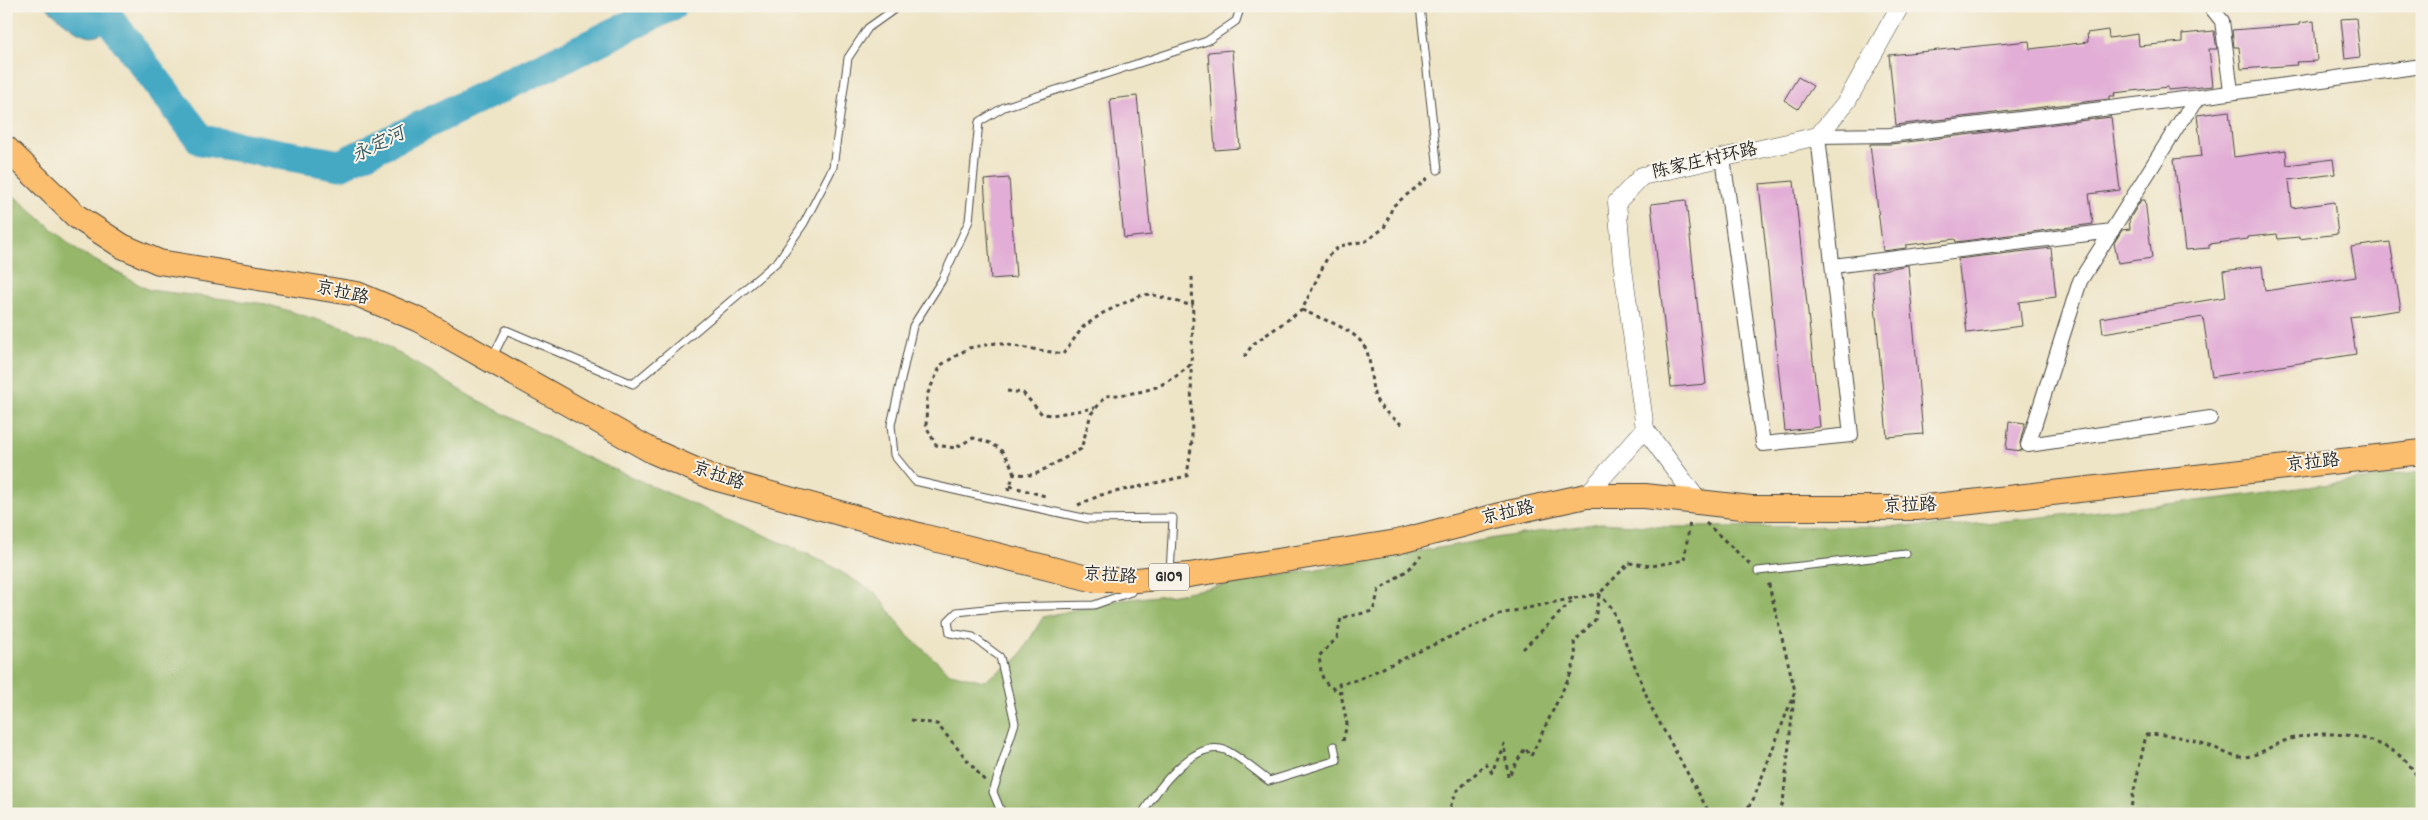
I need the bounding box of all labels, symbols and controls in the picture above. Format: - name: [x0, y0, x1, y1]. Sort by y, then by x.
- water label: 永定河: [347, 120, 413, 171]
- street label: 陈家庄村环路: [1650, 138, 1760, 186]
- street label: 京拉路: [313, 276, 371, 312]
- street label: 京拉路: [2285, 449, 2341, 479]
- street label: 京拉路: [688, 456, 748, 498]
- street label: 京拉路: [1883, 494, 1937, 520]
- street label: 京拉路: [1479, 496, 1537, 532]
- street label: 京拉路: [1082, 563, 1138, 591]
- road number: G109: [1149, 564, 1189, 590]

